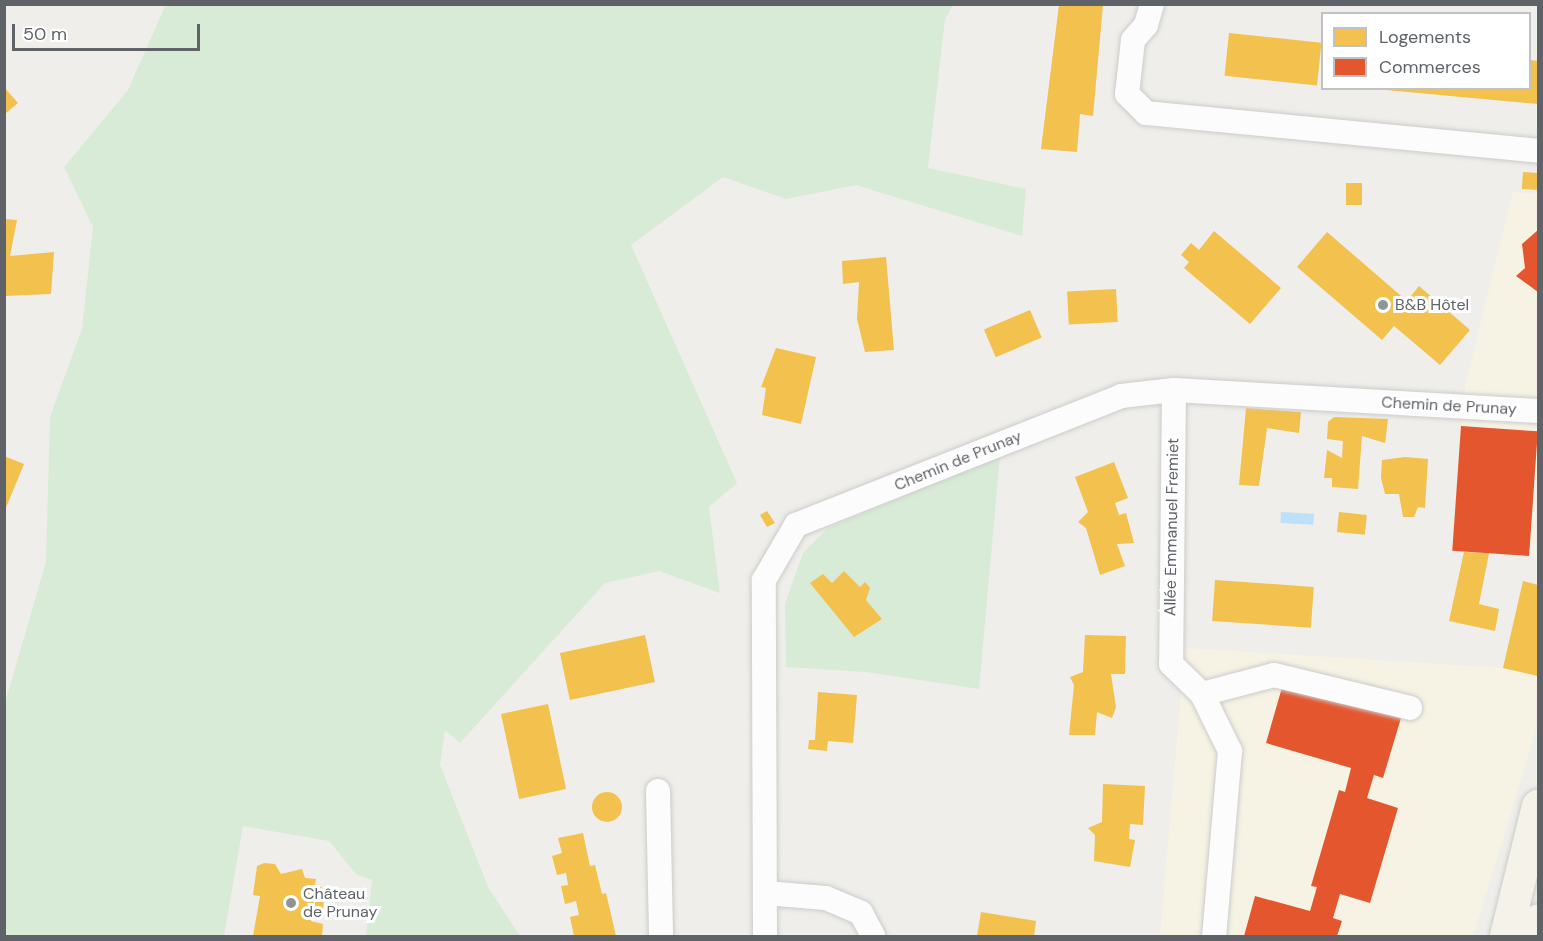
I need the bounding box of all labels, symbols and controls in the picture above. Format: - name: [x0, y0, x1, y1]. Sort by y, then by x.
- scale bar: [15, 12, 202, 50]
- legend: [1321, 12, 1531, 90]
- text: 50 m: [23, 22, 67, 46]
- text: Logements: [1379, 25, 1471, 49]
- text: Commerces: [1379, 55, 1481, 79]
- place label: B&B Hôtel: [1395, 295, 1469, 315]
- marker: B&B Hôtel: [1376, 298, 1390, 312]
- street label: Chemin de Prunay: [1381, 393, 1517, 419]
- street label: Chemin de Prunay: [892, 427, 1024, 495]
- street label: Allée Emmanuel Fremiet: [1161, 438, 1183, 616]
- place label: Château de Prunay: [303, 884, 377, 922]
- marker: Château de Prunay: [284, 896, 298, 910]

